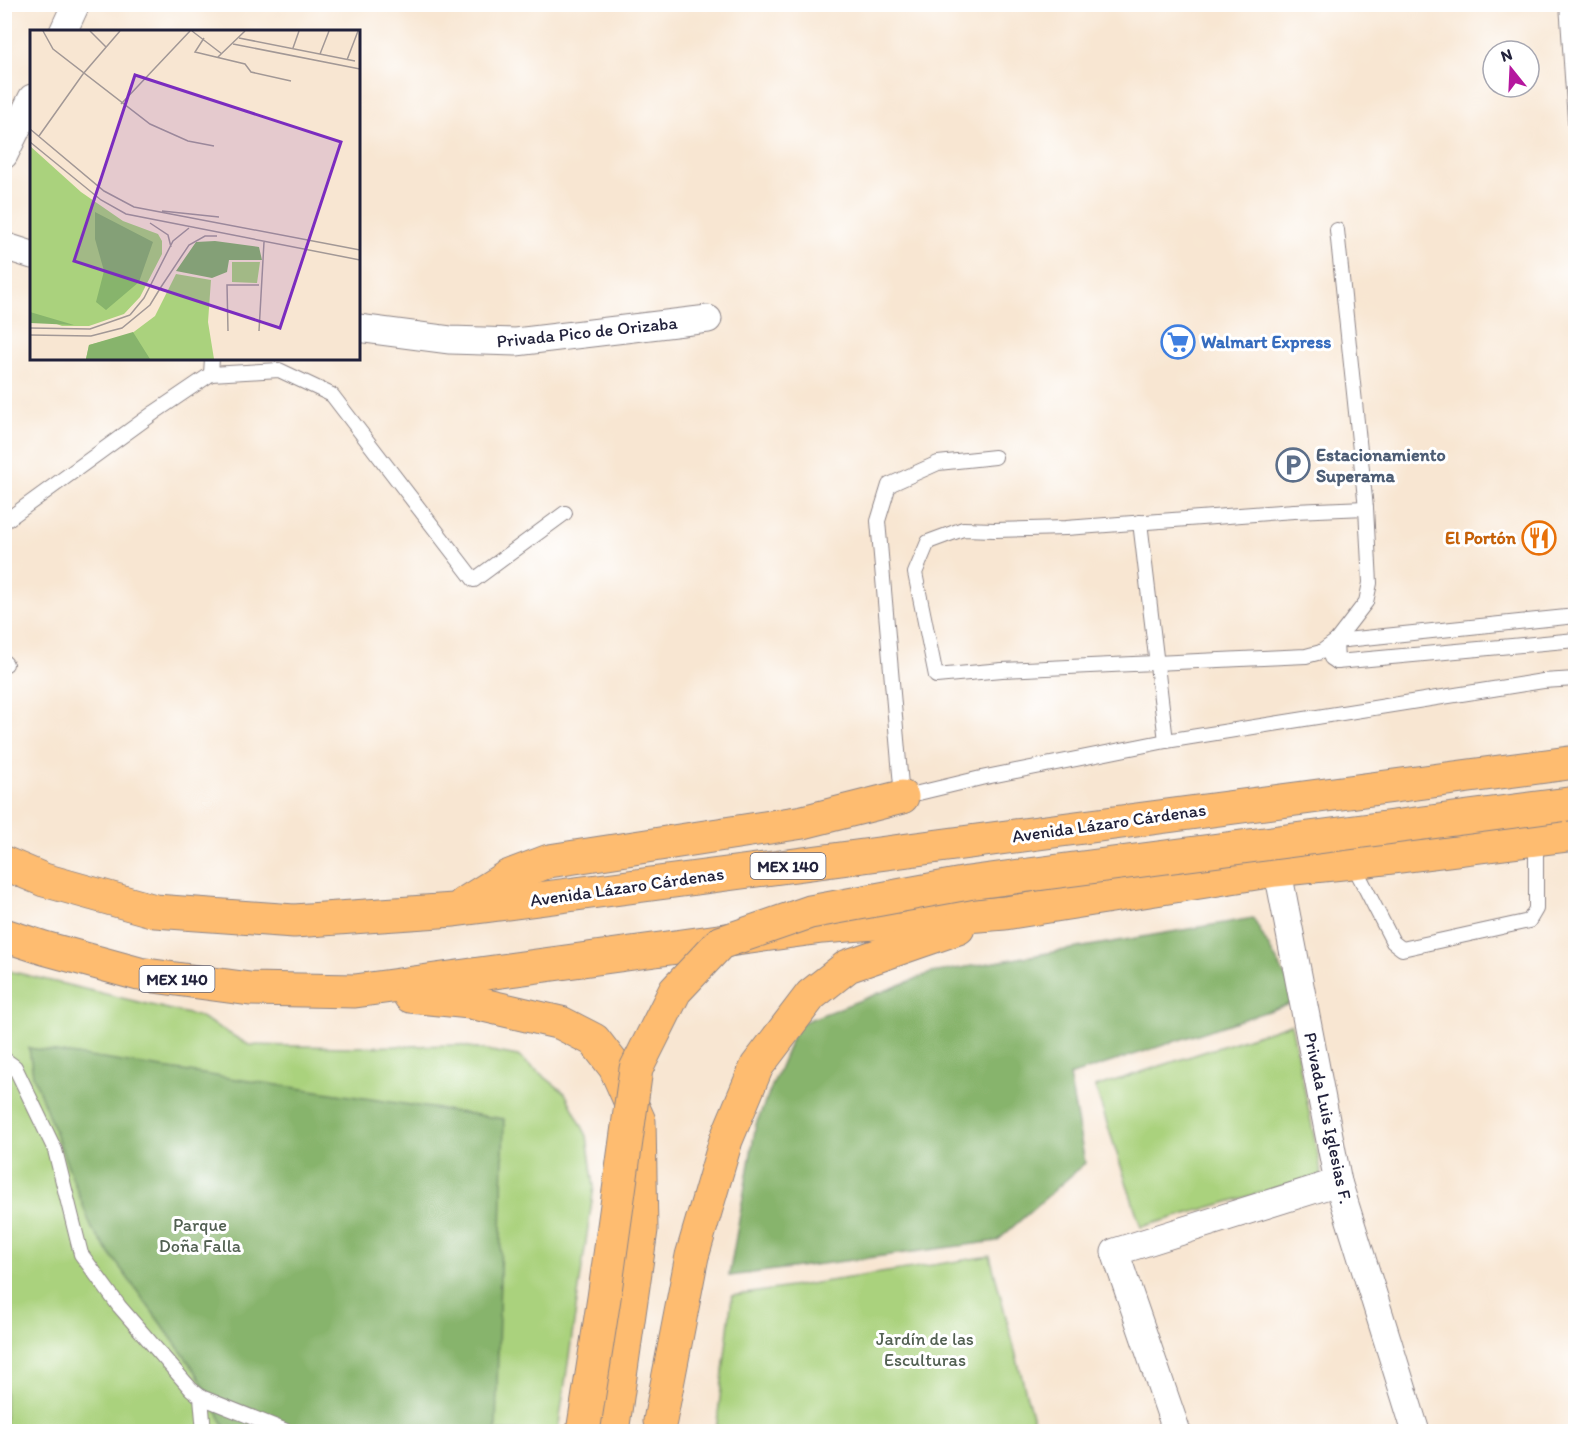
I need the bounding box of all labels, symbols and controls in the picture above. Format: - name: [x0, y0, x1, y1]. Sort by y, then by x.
- inset map: [30, 30, 360, 360]
- north arrow: [1481, 39, 1541, 99]
- text: N: [1498, 45, 1515, 66]
- street label: Privada Pico de Orizaba: [495, 311, 679, 352]
- supermarket icon: Walmart Express: [1160, 324, 1196, 360]
- place label: Walmart Express: [1201, 331, 1331, 353]
- place label: Estacionamiento Superama: [1316, 444, 1446, 487]
- parking icon: Estacionamiento Superama: [1275, 447, 1311, 483]
- restaurant icon: El Portón: [1521, 520, 1557, 556]
- place label: El Portón: [1445, 527, 1517, 549]
- street label: Avenida Lázaro Cárdenas: [1011, 798, 1207, 848]
- road number: MEX 140: [750, 853, 826, 879]
- street label: Avenida Lázaro Cárdenas: [529, 862, 725, 912]
- road number: MEX 140: [140, 966, 214, 992]
- street label: Privada Luis Iglesias F.: [1299, 1030, 1357, 1206]
- park label: Parque Doña Falla: [159, 1214, 242, 1257]
- park label: Jardín de las Esculturas: [876, 1328, 974, 1371]

